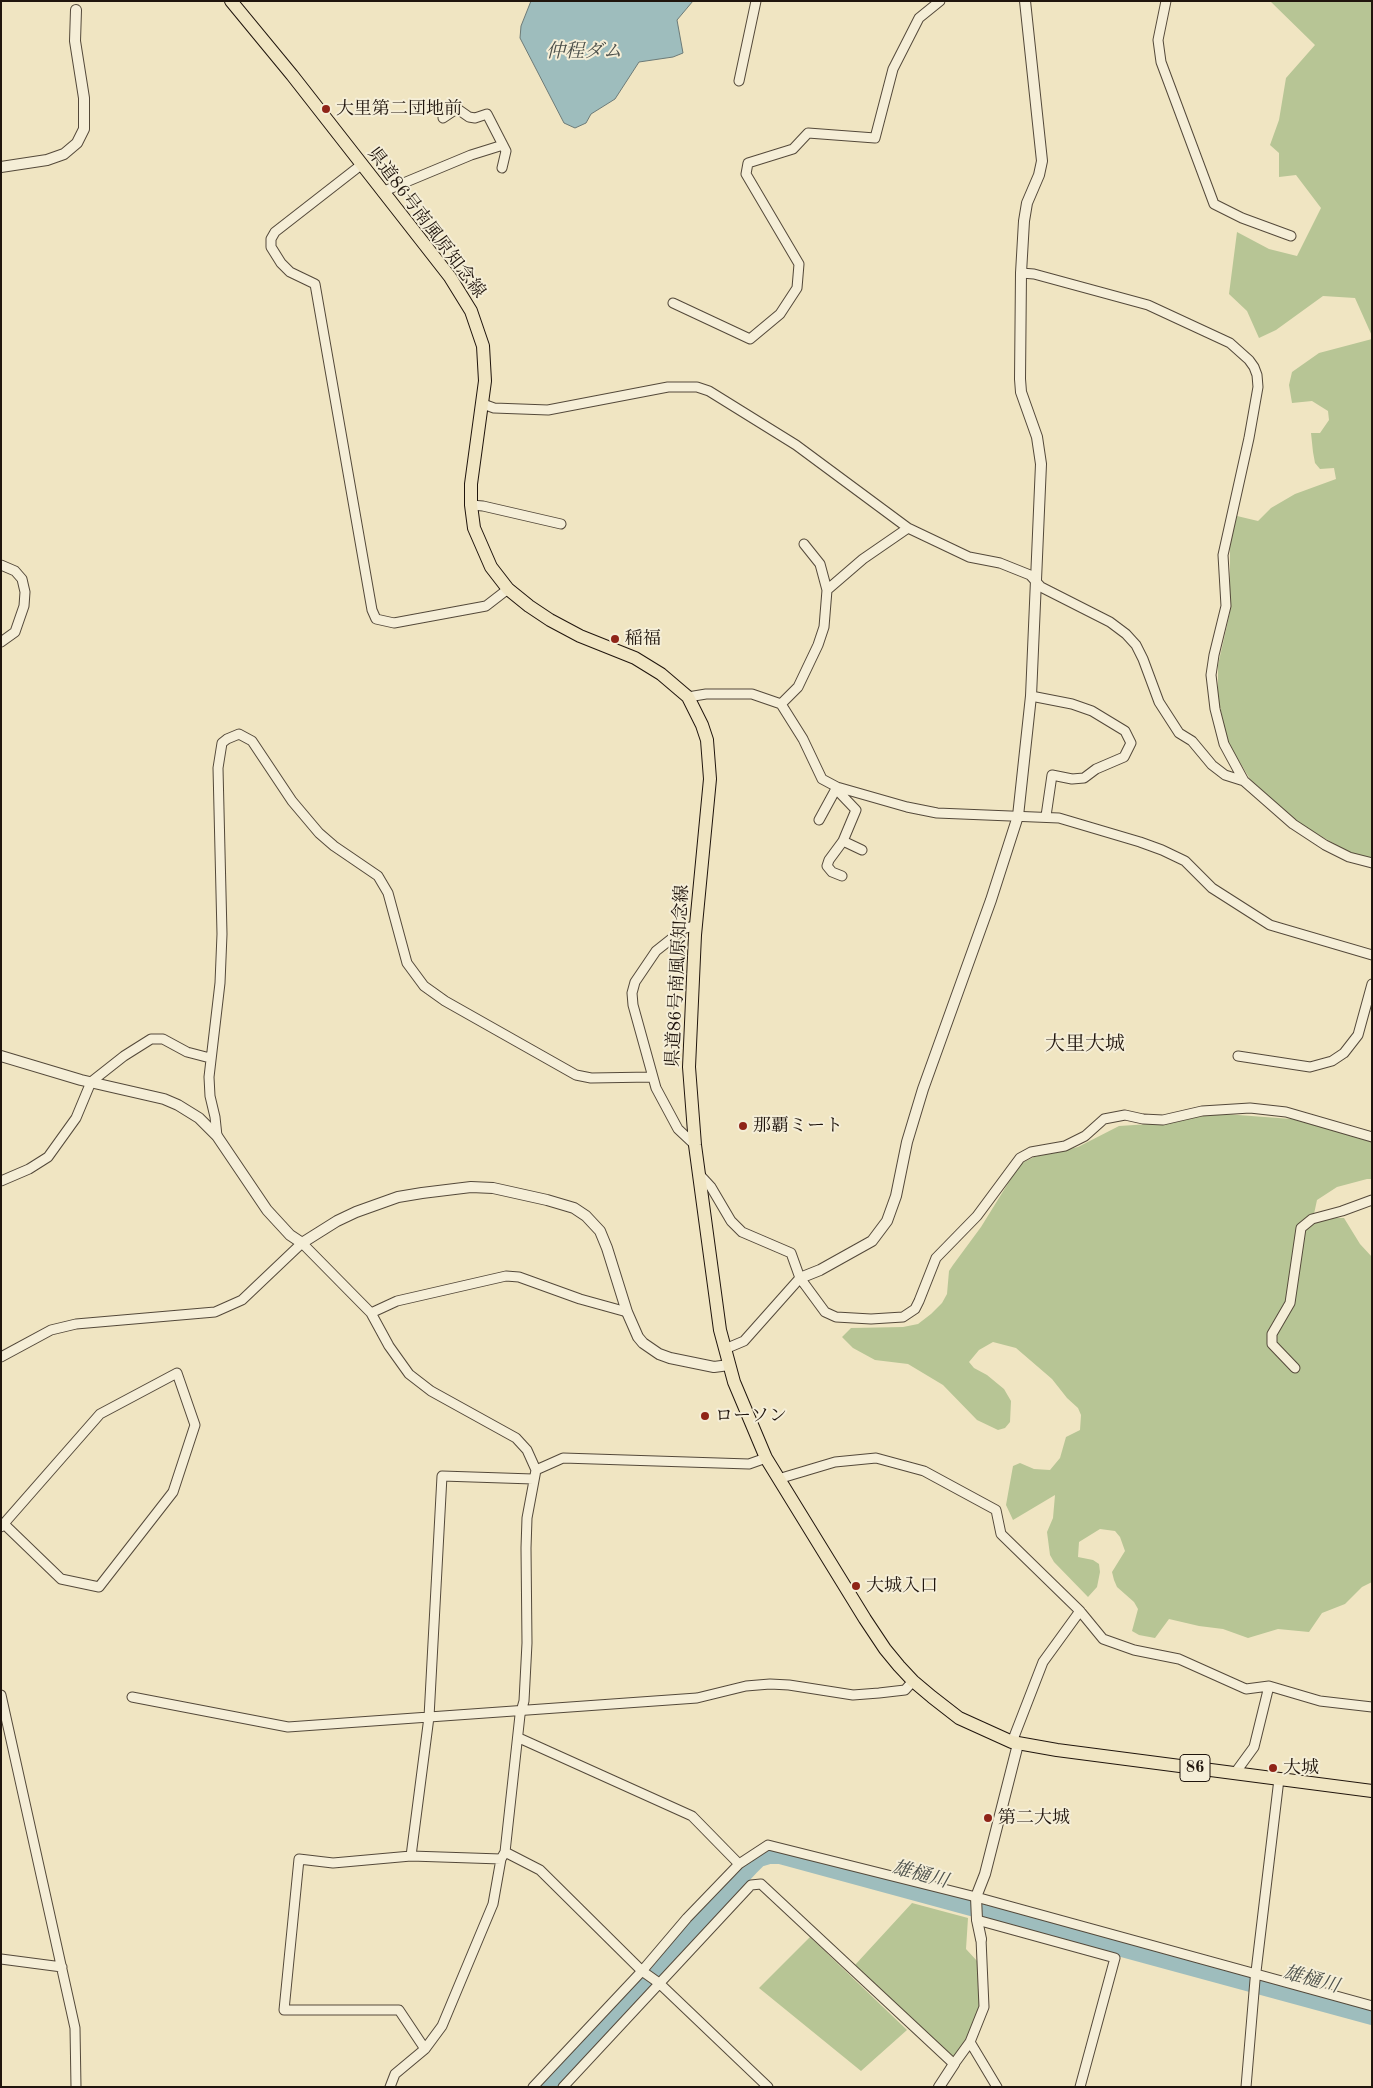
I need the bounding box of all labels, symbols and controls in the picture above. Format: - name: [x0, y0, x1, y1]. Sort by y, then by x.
- water label: 仲程ダム: [546, 41, 622, 63]
- place label: 大里第二団地前: [336, 98, 462, 120]
- marker: 大里第二団地前: [320, 103, 332, 115]
- street label: 県道86号南風原知念線: [362, 143, 490, 303]
- place label: 稲福: [625, 628, 661, 650]
- marker: 稲福: [609, 633, 621, 645]
- street label: 県道86号南風原知念線: [662, 884, 694, 1068]
- district label: 大里大城: [1045, 1033, 1125, 1057]
- place label: 那覇ミート: [753, 1115, 843, 1137]
- marker: 那覇ミート: [737, 1120, 749, 1132]
- place label: ローソン: [715, 1405, 787, 1427]
- marker: ローソン: [699, 1410, 711, 1422]
- place label: 大城入口: [866, 1575, 938, 1597]
- marker: 大城入口: [850, 1580, 862, 1592]
- road number: 86: [1180, 1755, 1210, 1782]
- place label: 大城: [1283, 1757, 1319, 1779]
- marker: 大城: [1267, 1762, 1279, 1774]
- place label: 第二大城: [998, 1807, 1070, 1829]
- marker: 第二大城: [982, 1812, 994, 1824]
- water label: 雄樋川: [890, 1857, 950, 1893]
- water label: 雄樋川: [1281, 1962, 1341, 1998]

